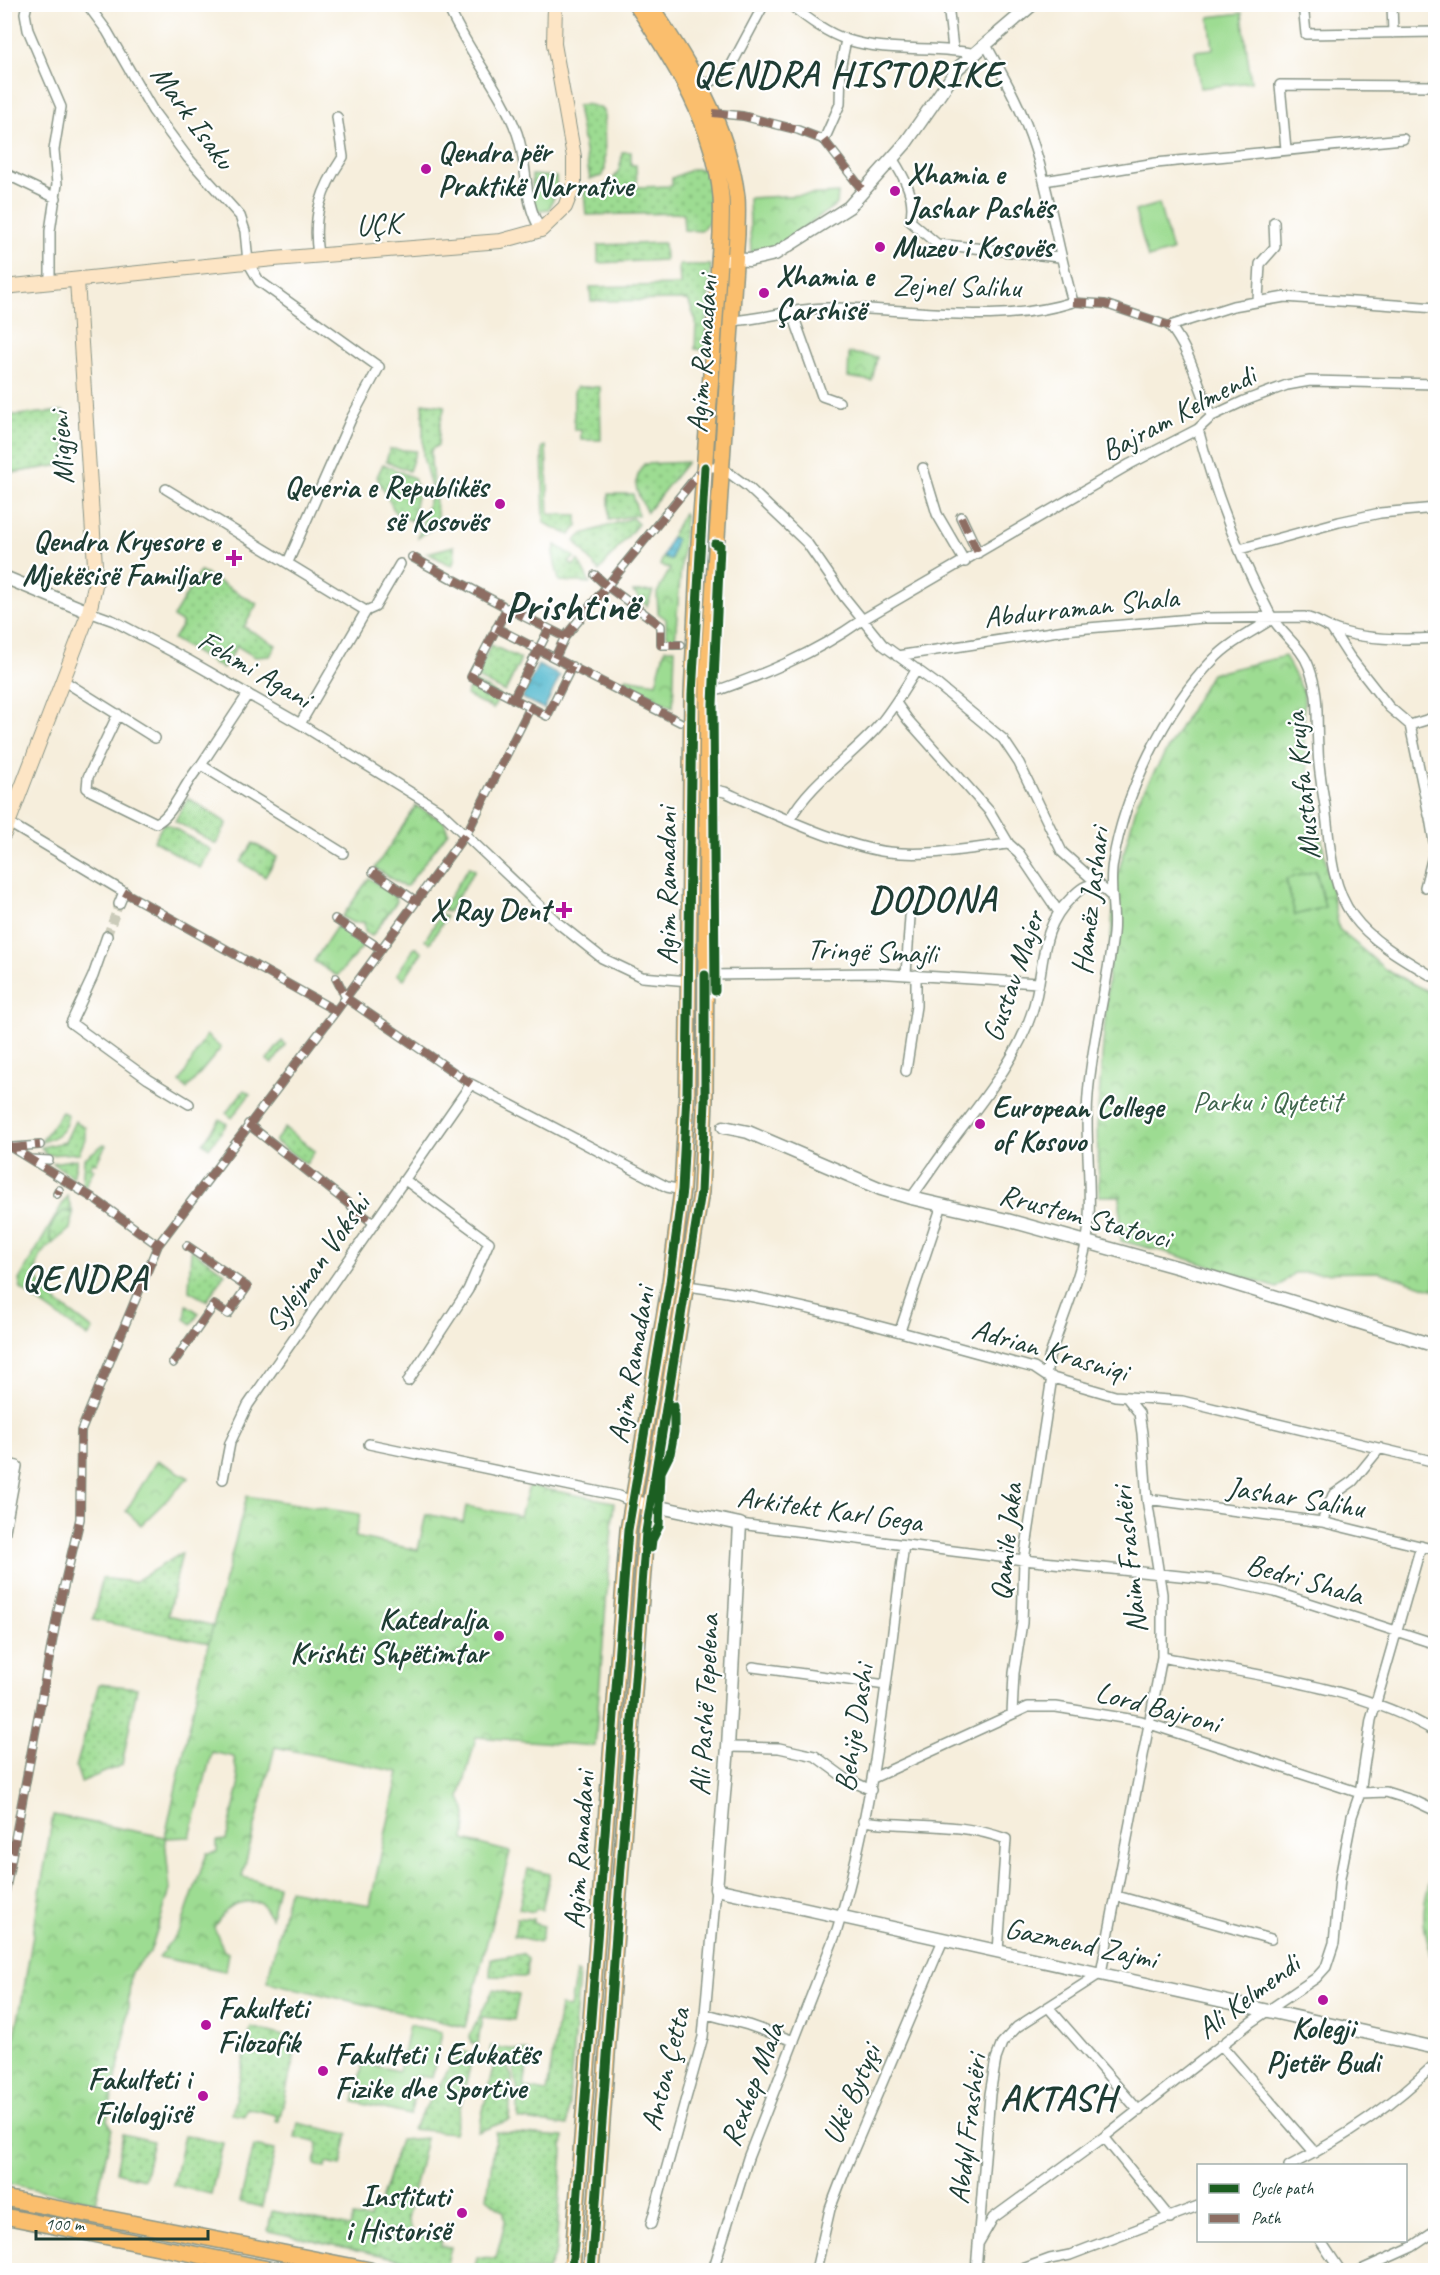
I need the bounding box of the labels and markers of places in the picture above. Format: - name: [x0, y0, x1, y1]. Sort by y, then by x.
- place label: Qendra për Praktikë Narrative: [438, 133, 636, 205]
- place label: Xhamia e Jashar Pashës: [905, 155, 1058, 227]
- marker: Qendra për Praktikë Narrative: [419, 162, 433, 176]
- marker: Xhamia e Jashar Pashës: [888, 184, 902, 198]
- place label: Muzeu i Kosovës: [892, 228, 1056, 266]
- marker: Muzeu i Kosovës: [873, 240, 887, 254]
- place label: Xhamia e Çarshisë: [776, 257, 876, 329]
- marker: Xhamia e Çarshisë: [757, 286, 771, 300]
- place label: Qeveria e Republikës së Kosovës: [284, 468, 491, 540]
- marker: Qeveria e Republikës së Kosovës: [493, 497, 507, 511]
- place label: Qendra Kryesore e Mjekësisë Familjare: [22, 522, 223, 594]
- marker: Qendra Kryesore e Mjekësisë Familjare: [225, 549, 243, 567]
- place label: X Ray Dent: [430, 891, 555, 929]
- marker: X Ray Dent: [555, 901, 573, 919]
- place label: European College of Kosovo: [992, 1088, 1166, 1160]
- marker: European College of Kosovo: [973, 1117, 987, 1131]
- place label: Katedralja Krishti Shpëtimtar: [290, 1600, 490, 1672]
- marker: Katedralja Krishti Shpëtimtar: [492, 1629, 506, 1643]
- place label: Fakulteti Filozofik: [218, 1989, 312, 2061]
- marker: Kolegji Pjetër Budi: [1316, 1993, 1330, 2007]
- place label: Kolegji Pjetër Budi: [1266, 2009, 1384, 2081]
- marker: Fakulteti Filozofik: [199, 2018, 213, 2032]
- place label: Fakulteti i Edukatës Fizike dhe Sportive: [335, 2035, 543, 2107]
- place label: Fakulteti i Filologjisë: [88, 2060, 196, 2132]
- marker: Fakulteti i Edukatës Fizike dhe Sportive: [316, 2064, 330, 2078]
- marker: Fakulteti i Filologjisë: [196, 2089, 210, 2103]
- place label: Instituti i Historisë: [346, 2177, 455, 2249]
- marker: Instituti i Historisë: [455, 2206, 469, 2220]

